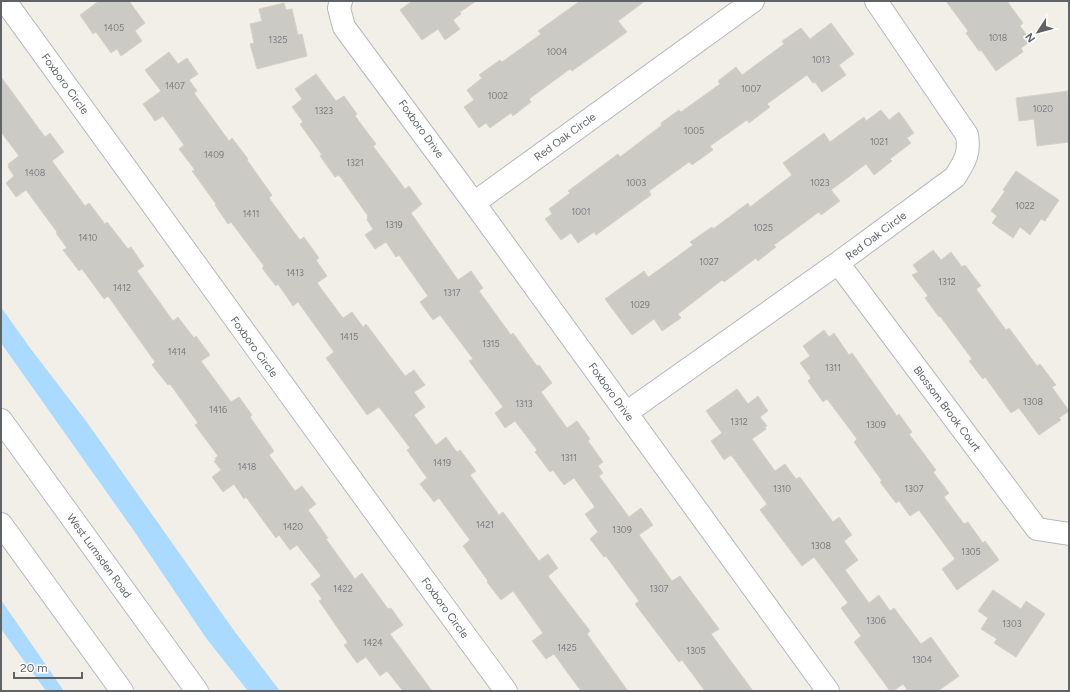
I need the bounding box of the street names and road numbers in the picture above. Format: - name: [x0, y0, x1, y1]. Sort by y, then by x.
- street label: Foxboro Circle: [39, 51, 91, 117]
- street label: Foxboro Drive: [396, 97, 446, 161]
- street label: Red Oak Circle: [532, 110, 598, 164]
- street label: Red Oak Circle: [843, 209, 909, 263]
- street label: Foxboro Circle: [228, 314, 280, 380]
- street label: Foxboro Drive: [586, 360, 636, 424]
- street label: Blossom Brook Court: [911, 364, 983, 454]
- street label: West Lumsden Road: [64, 511, 134, 601]
- street label: Foxboro Circle: [419, 575, 471, 641]

